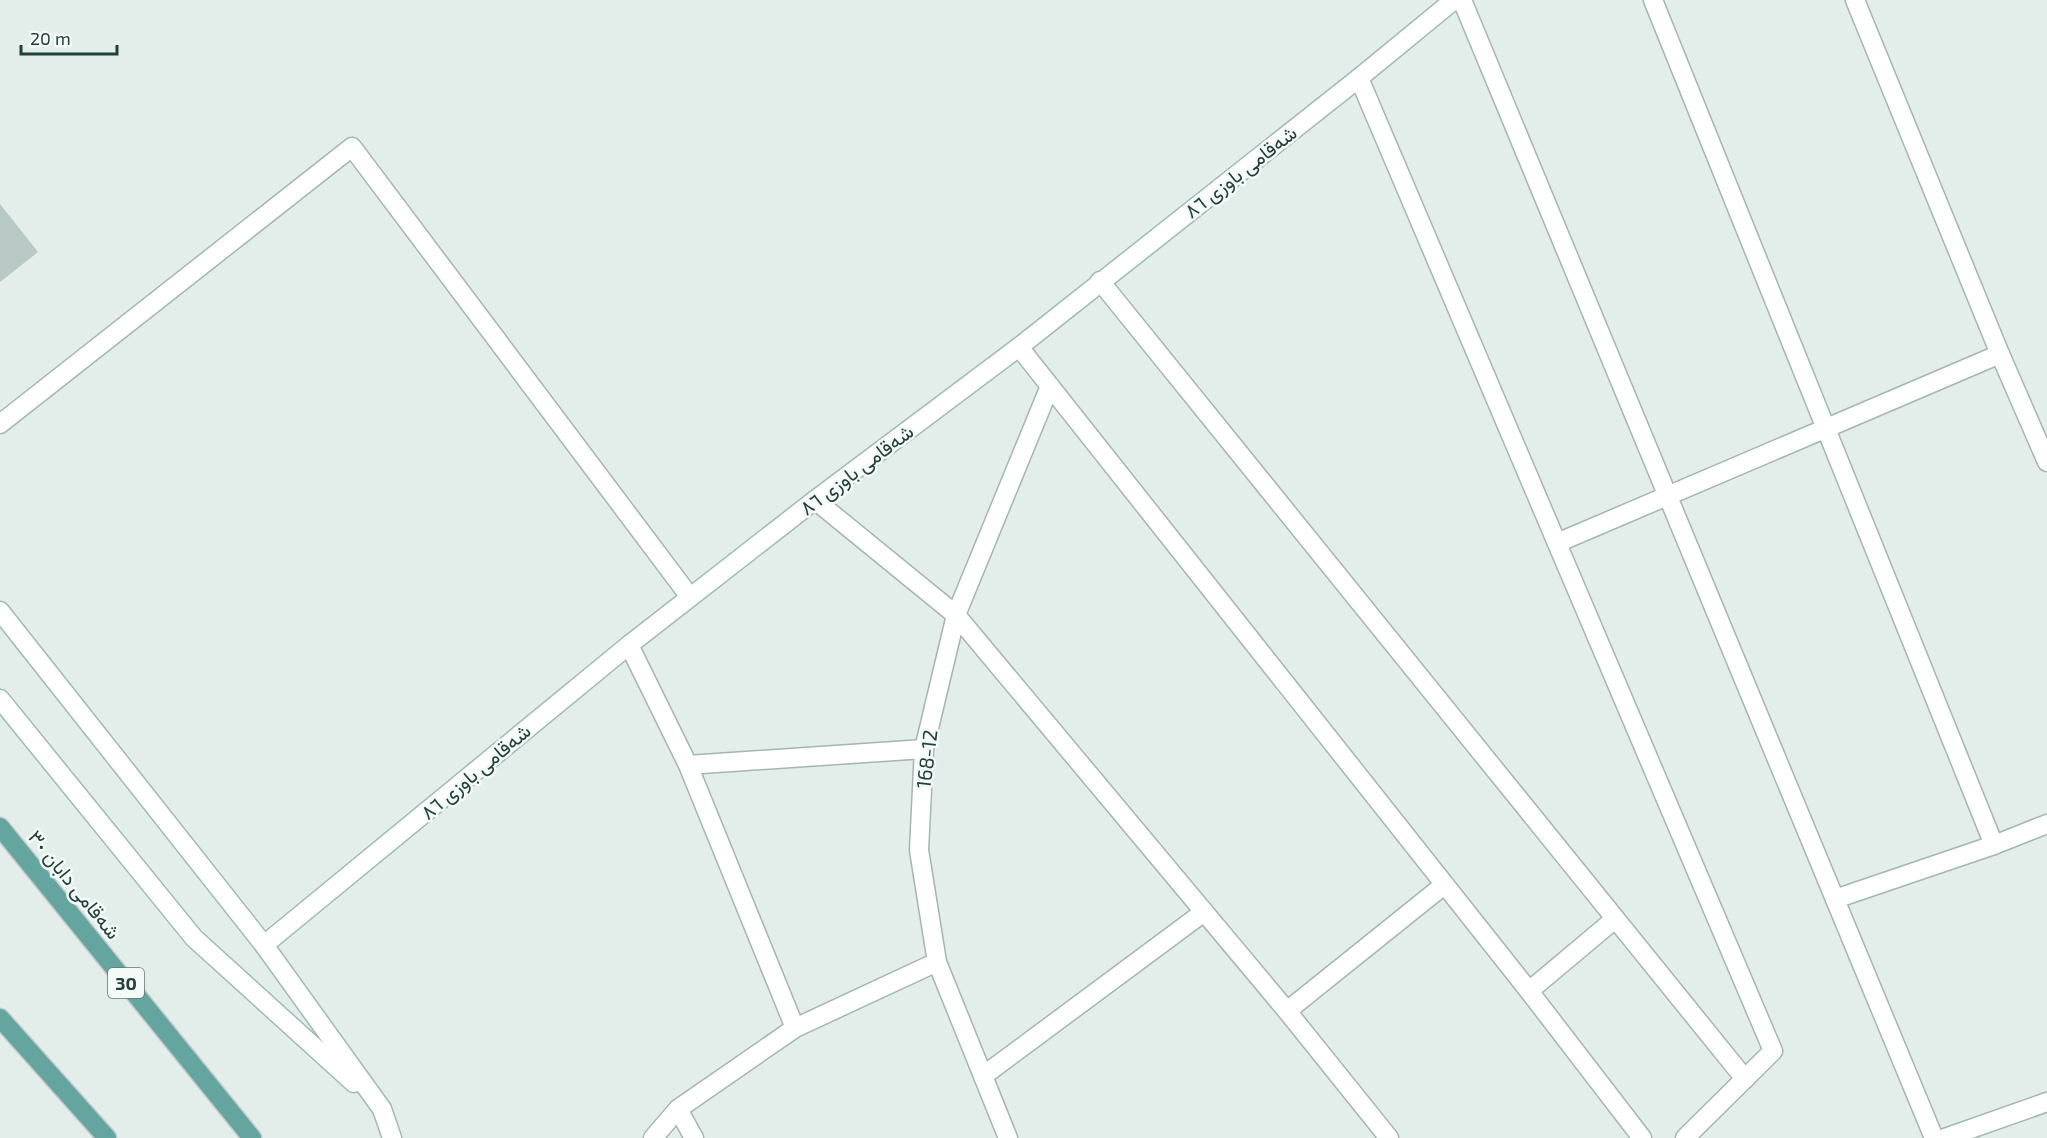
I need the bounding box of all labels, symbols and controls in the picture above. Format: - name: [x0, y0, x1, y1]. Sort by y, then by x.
- scale bar: [21, 18, 117, 56]
- text: 20 m: [30, 27, 71, 49]
- street label: شەقامی باوزی ٨٦: [1179, 120, 1302, 224]
- street label: شەقامی باوزی ٨٦: [794, 418, 919, 521]
- street label: شەقامی باوزی ٨٦: [415, 718, 536, 825]
- street label: 168-12: [910, 728, 942, 790]
- street label: شەقامی دابان ٣٠: [23, 825, 126, 944]
- road number: 30: [108, 968, 144, 998]

